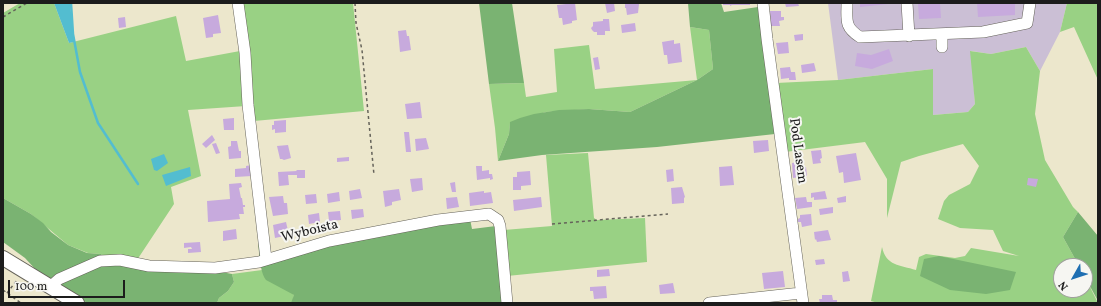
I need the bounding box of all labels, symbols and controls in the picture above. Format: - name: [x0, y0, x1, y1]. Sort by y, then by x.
- street label: Pod Lasem: [784, 117, 810, 185]
- street label: Wyboista: [280, 217, 340, 247]
- north arrow: [1053, 258, 1093, 298]
- scale bar: [10, 272, 127, 298]
- text: N: [1056, 277, 1072, 293]
- text: 100 m: [15, 279, 47, 295]

